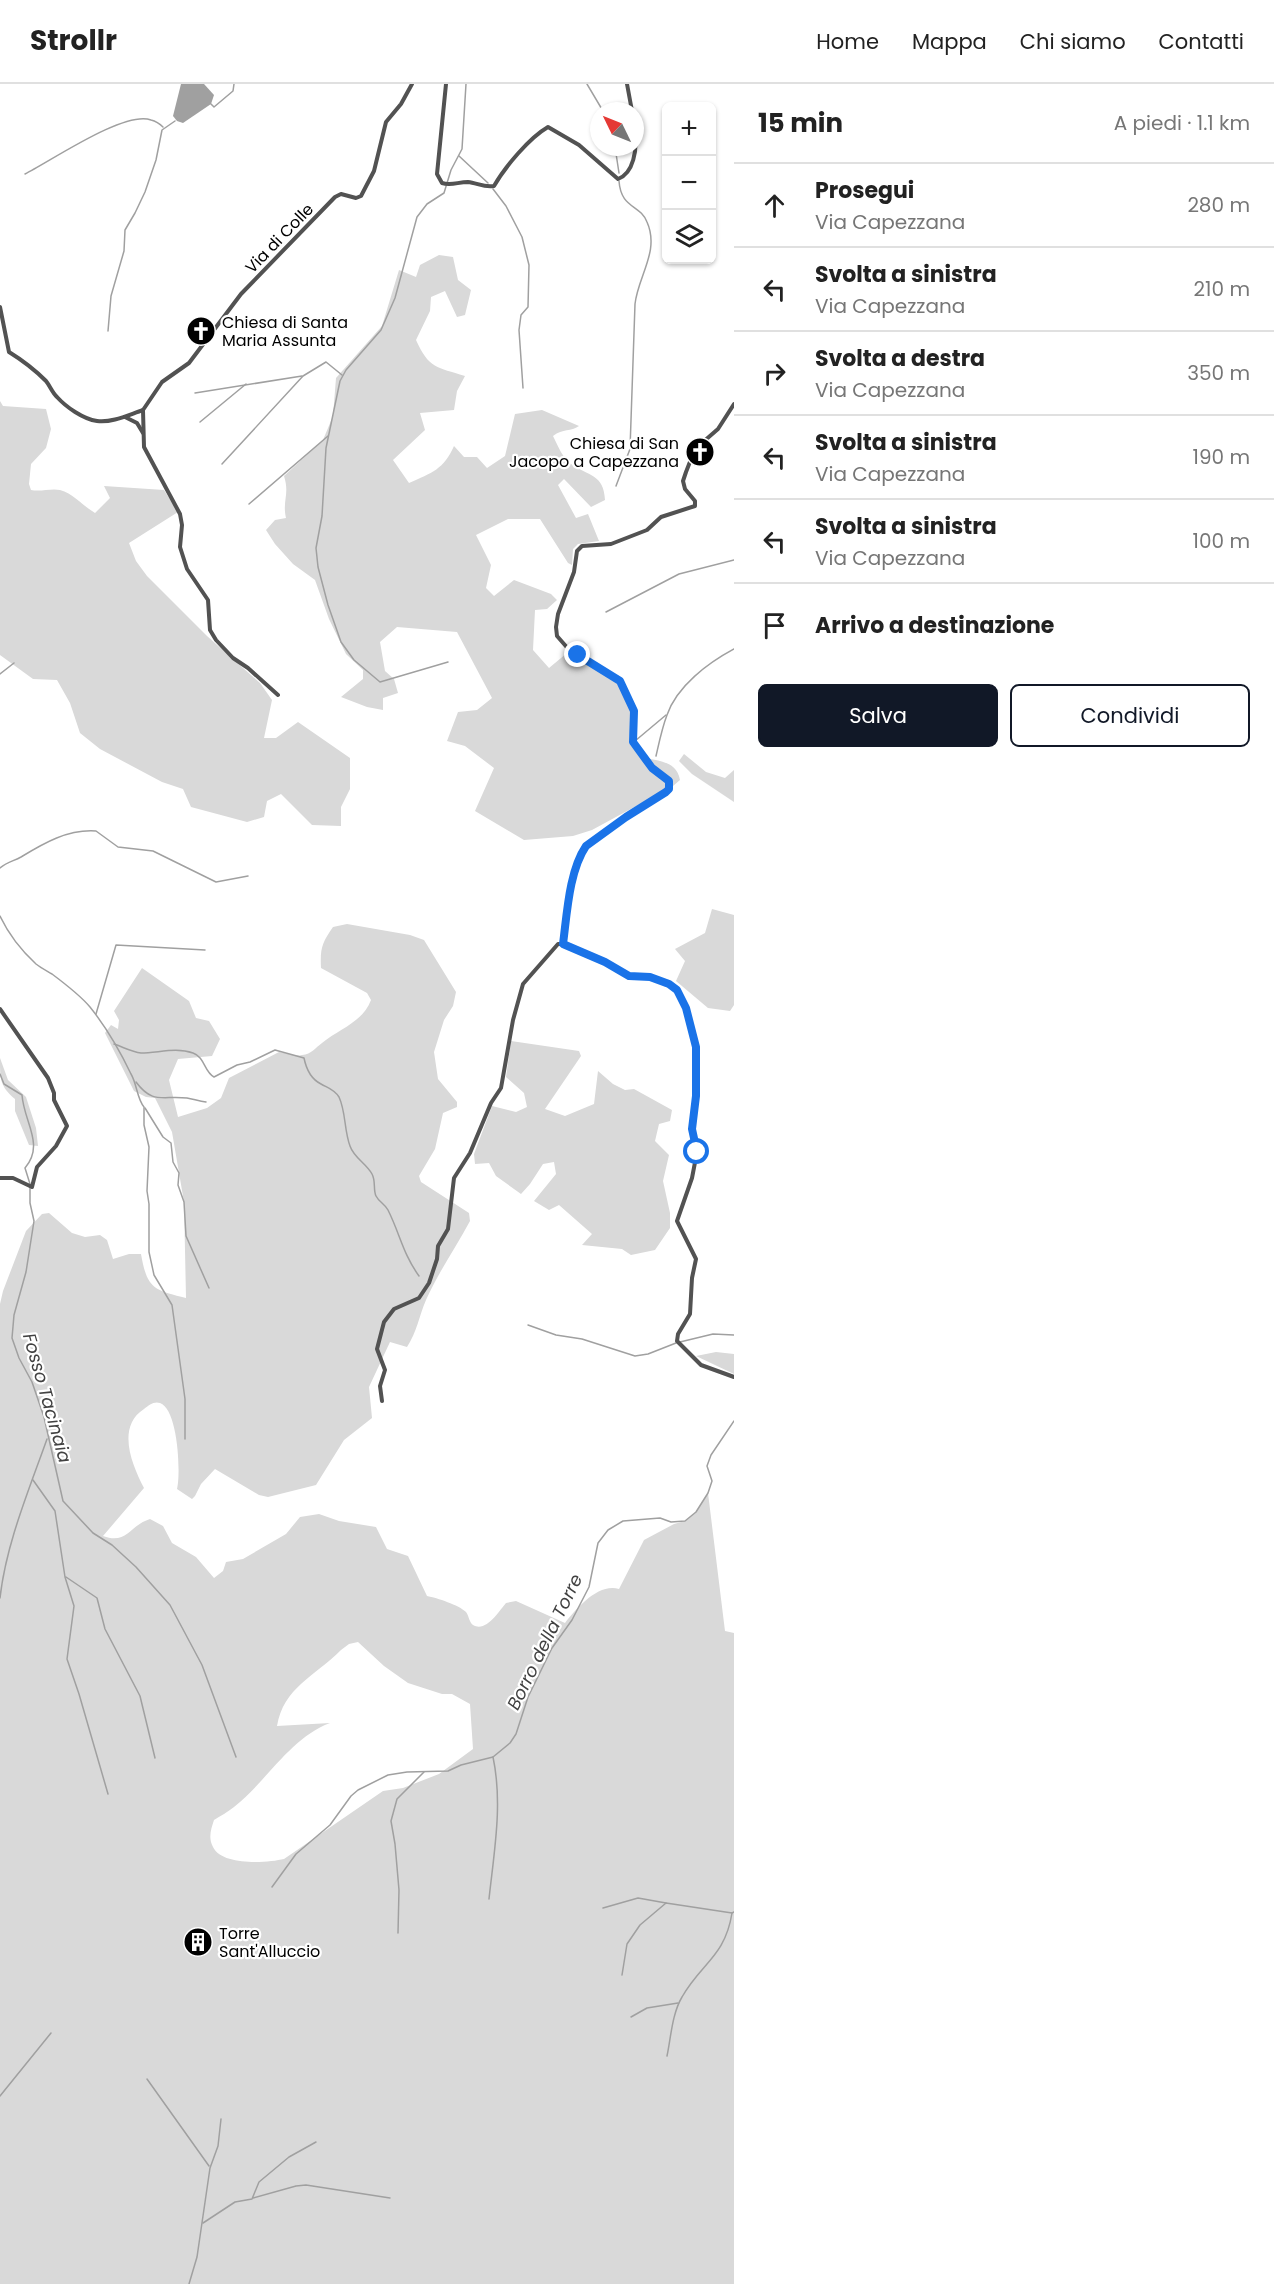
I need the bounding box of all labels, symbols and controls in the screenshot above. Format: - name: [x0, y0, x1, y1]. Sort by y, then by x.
- text: Strollr: [30, 21, 117, 60]
- text: Home: [816, 27, 879, 56]
- text: Mappa: [912, 27, 987, 56]
- text: Chi siamo: [1020, 27, 1126, 56]
- text: Contatti: [1159, 27, 1244, 56]
- north arrow: [590, 102, 644, 156]
- map controls: [662, 102, 716, 264]
- button: +: [662, 102, 716, 156]
- text: 15 min: [758, 105, 843, 141]
- text: A piedi · 1.1 km: [1114, 109, 1250, 137]
- button: −: [662, 156, 716, 210]
- text: Prosegui: [815, 175, 914, 206]
- icon: ahead: [758, 189, 791, 222]
- text: 280 m: [1187, 191, 1250, 219]
- street label: Via di Colle: [240, 198, 319, 278]
- text: Via Capezzana: [815, 208, 965, 236]
- button: layers: [662, 210, 716, 264]
- text: Svolta a sinistra: [815, 259, 997, 290]
- icon: left: [758, 273, 791, 306]
- text: 210 m: [1194, 275, 1250, 303]
- text: Via Capezzana: [815, 292, 965, 320]
- place label: Chiesa di Santa Maria Assunta: [222, 311, 348, 352]
- church icon: Chiesa di Santa Maria Assunta: [185, 315, 217, 347]
- text: Svolta a destra: [815, 343, 985, 374]
- icon: right: [758, 357, 791, 390]
- text: 350 m: [1187, 359, 1250, 387]
- text: Via Capezzana: [815, 376, 965, 404]
- text: Svolta a sinistra: [815, 427, 997, 458]
- place label: Chiesa di San Jacopo a Capezzana: [509, 432, 679, 473]
- church icon: Chiesa di San Jacopo a Capezzana: [684, 436, 716, 468]
- icon: left: [758, 441, 791, 474]
- text: 190 m: [1193, 443, 1250, 471]
- text: Via Capezzana: [815, 460, 965, 488]
- text: Svolta a sinistra: [815, 511, 997, 542]
- icon: left: [758, 525, 791, 558]
- text: 100 m: [1193, 527, 1250, 555]
- text: Via Capezzana: [815, 544, 965, 572]
- icon: arrive: [758, 609, 791, 642]
- text: Arrivo a destinazione: [815, 610, 1054, 641]
- route end: [564, 641, 590, 667]
- button: Salva: [758, 684, 998, 747]
- button: Condividi: [1010, 684, 1250, 747]
- route start: [683, 1138, 709, 1164]
- water label: Fosso Tacinaia: [17, 1330, 78, 1466]
- water label: Borro della Torre: [501, 1570, 588, 1714]
- place label: Torre Sant'Alluccio: [219, 1922, 320, 1963]
- building icon: Torre Sant'Alluccio: [182, 1926, 214, 1958]

